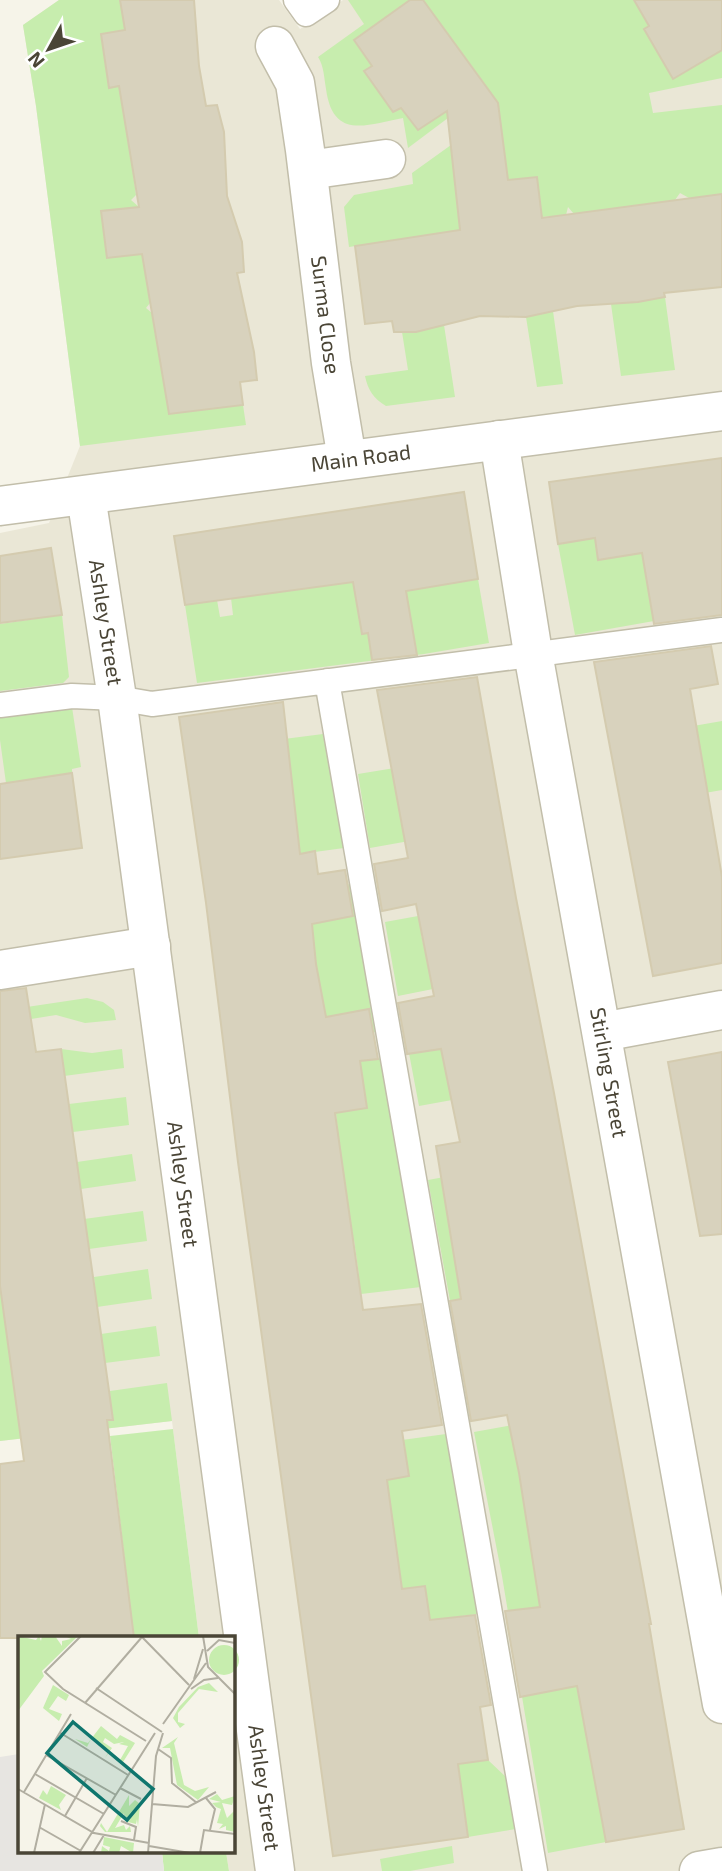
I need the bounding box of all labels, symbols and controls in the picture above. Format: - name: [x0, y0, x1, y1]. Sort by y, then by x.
- north arrow: [14, 14, 84, 84]
- text: N: [22, 48, 49, 73]
- street label: Surma Close: [307, 254, 347, 376]
- street label: Main Road: [309, 438, 412, 476]
- street label: Ashley Street: [85, 558, 129, 687]
- street label: Stirling Street: [586, 1005, 634, 1139]
- street label: Ashley Street: [163, 1119, 205, 1249]
- inset map: [18, 1636, 234, 1854]
- street label: Ashley Street: [244, 1723, 286, 1852]

